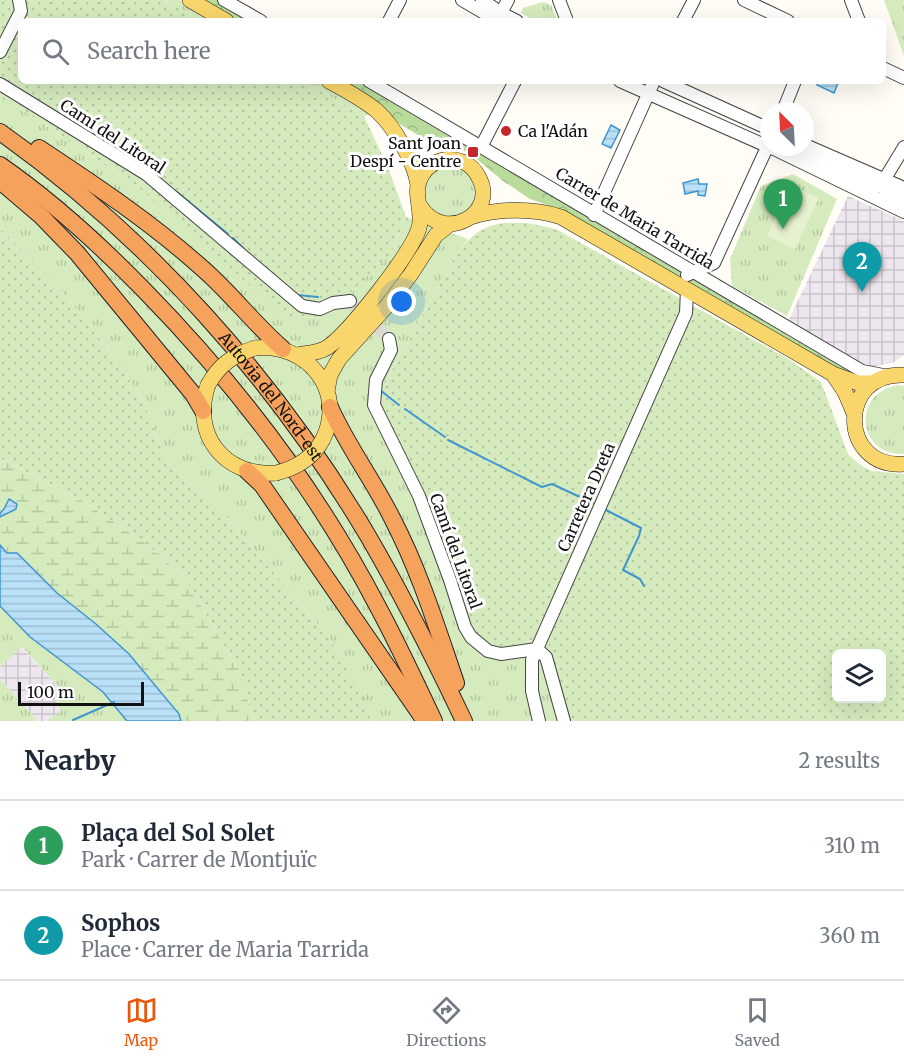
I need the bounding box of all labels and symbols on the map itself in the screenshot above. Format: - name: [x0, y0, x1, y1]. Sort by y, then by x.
- street label: Camí del Litoral: [57, 95, 169, 177]
- north arrow: [760, 102, 814, 156]
- place label: Ca l'Adán: [518, 121, 588, 141]
- marker: Ca l'Adán: [499, 124, 513, 138]
- place label: Sant Joan Despí - Centre: [350, 133, 461, 171]
- marker: Sant Joan Despí - Centre: [466, 145, 480, 159]
- street label: Carrer de Maria Tarrida: [552, 163, 718, 273]
- pin: 1: [764, 180, 802, 229]
- pin: 2: [842, 242, 882, 292]
- your location: [387, 287, 416, 316]
- street label: Autovia del Nord-est: [214, 327, 327, 465]
- street label: Carretera Dreta: [553, 439, 619, 555]
- street label: Camí del Litoral: [426, 491, 486, 612]
- scale bar: [18, 679, 144, 706]

